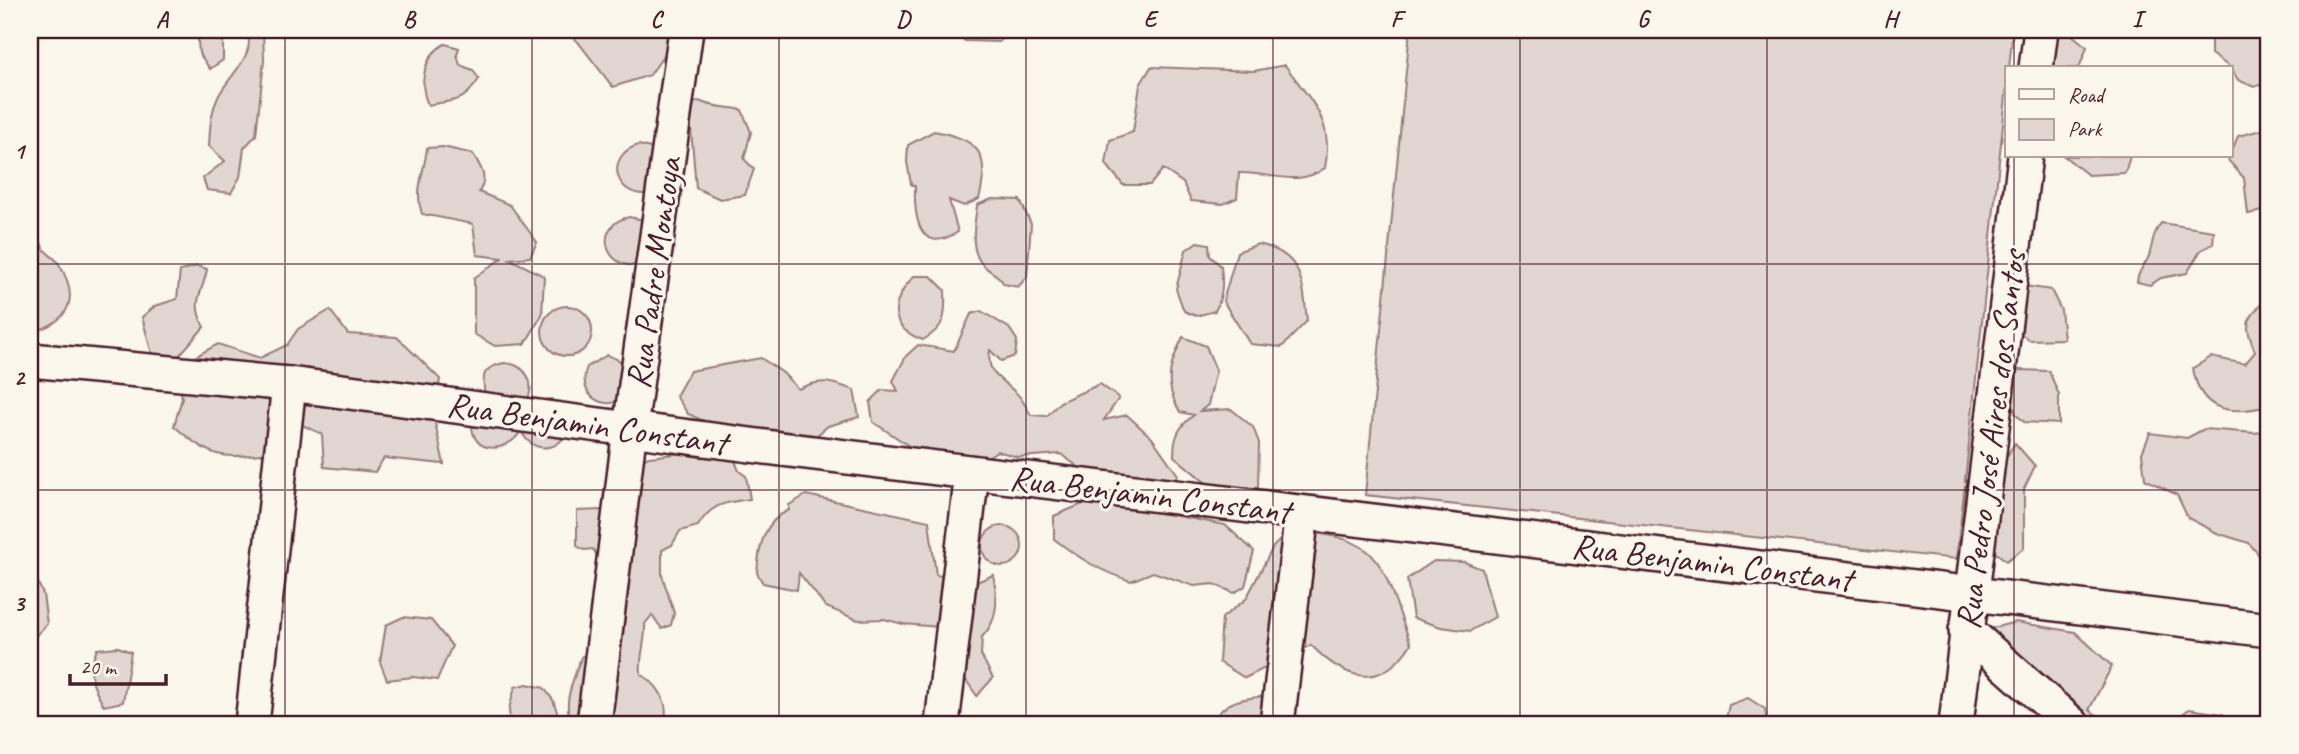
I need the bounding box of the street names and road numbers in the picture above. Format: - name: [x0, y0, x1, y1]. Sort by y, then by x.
- street label: Rua Padre Montoya: [615, 152, 692, 392]
- street label: Rua Pedro José Aires dos Santos: [1945, 245, 2036, 632]
- street label: Rua Benjamin Constant: [444, 382, 734, 466]
- street label: Rua Benjamin Constant: [1007, 455, 1297, 535]
- street label: Rua Benjamin Constant: [1569, 523, 1859, 603]

